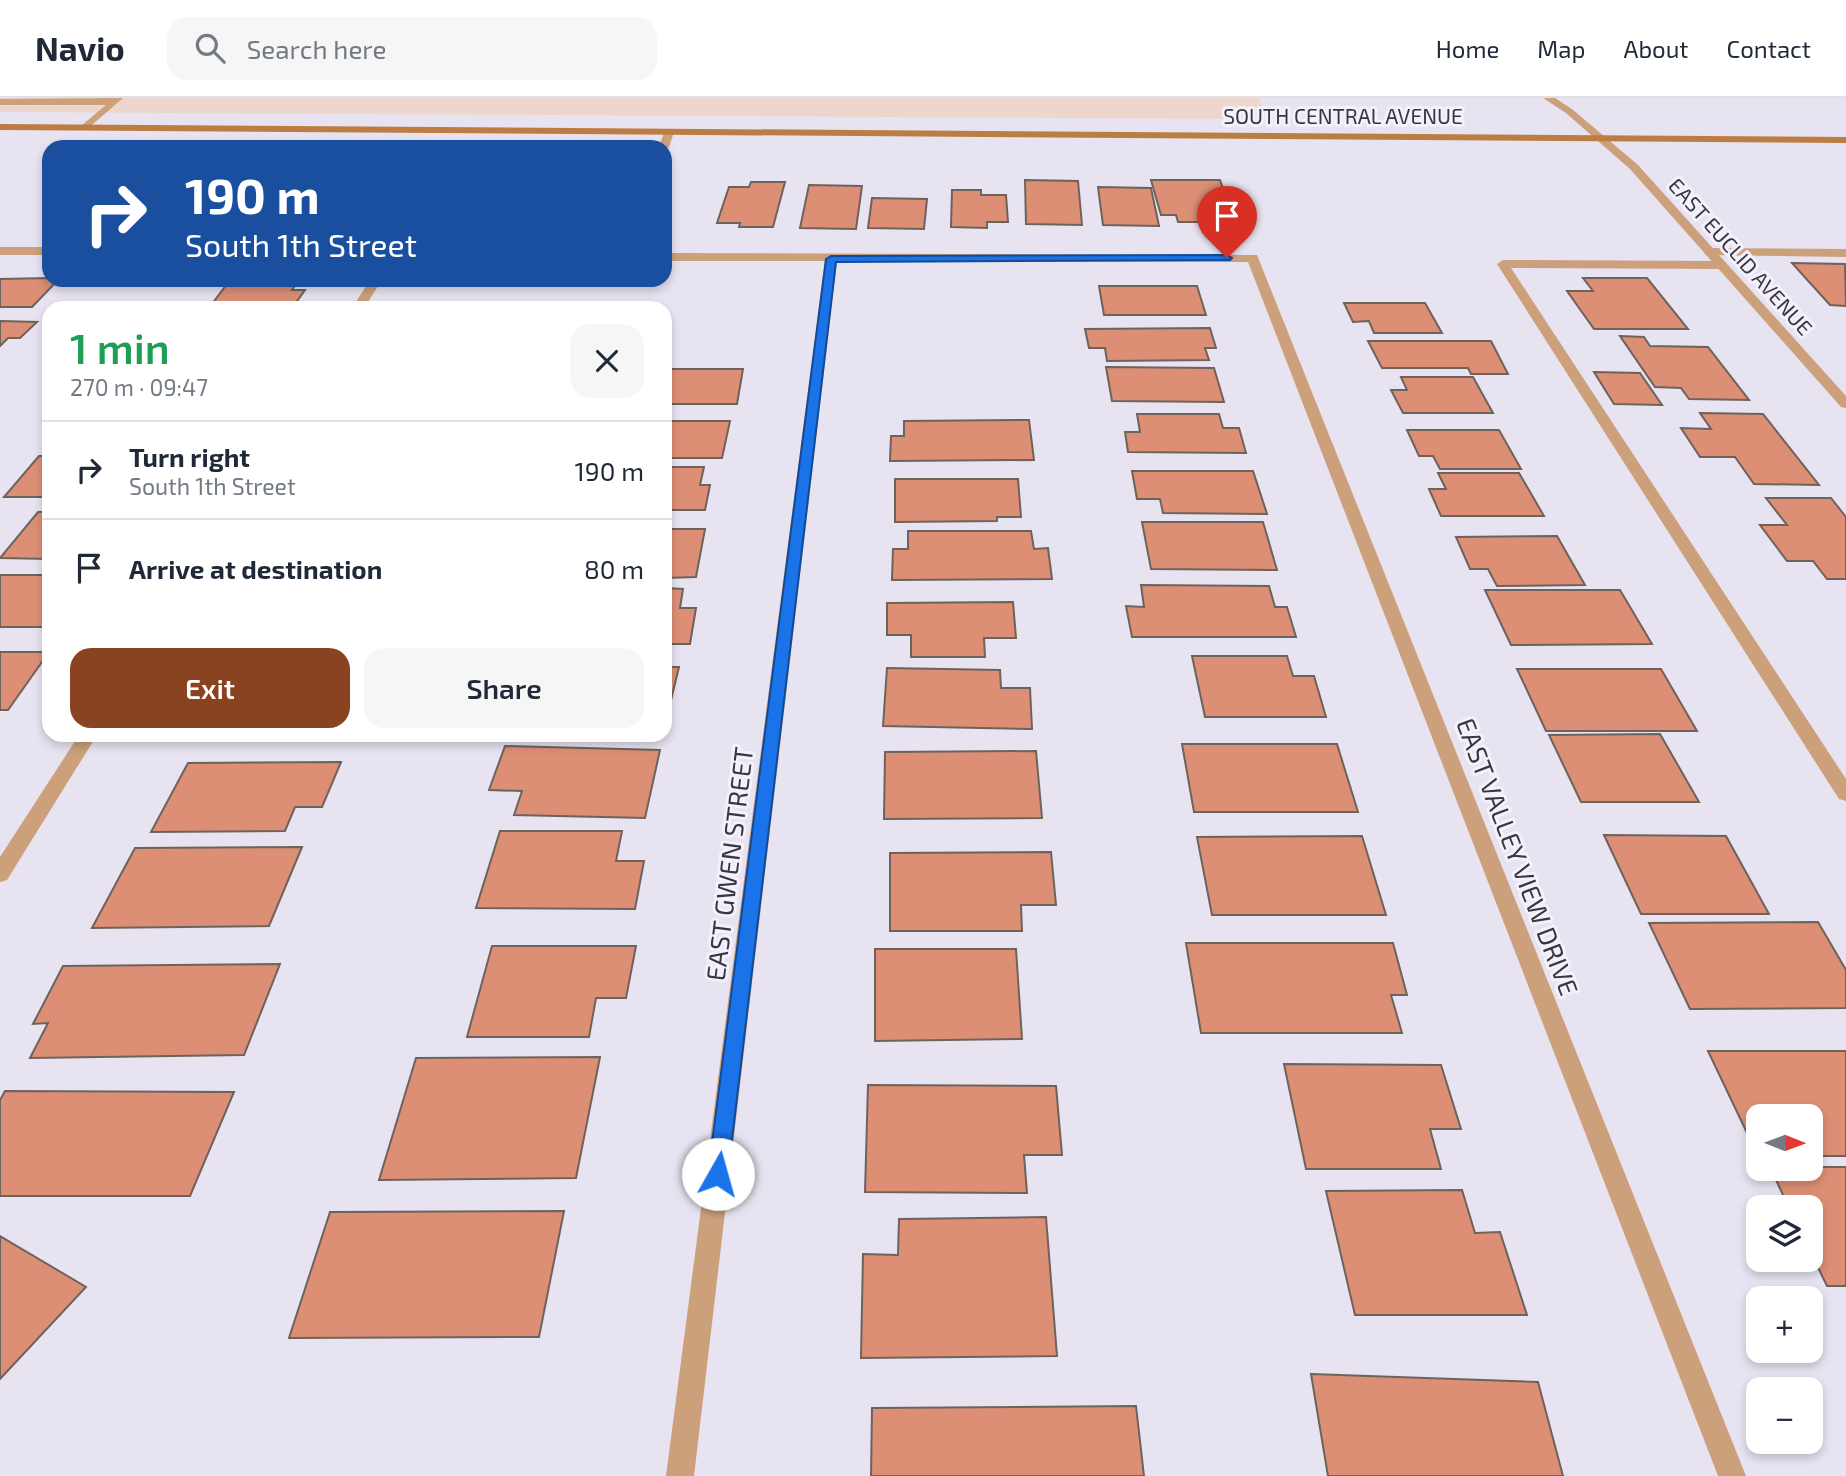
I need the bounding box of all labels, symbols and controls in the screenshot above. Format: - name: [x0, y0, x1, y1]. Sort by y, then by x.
- search box: [167, 17, 657, 80]
- text: Navio: [35, 28, 125, 68]
- icon: search: [191, 29, 229, 67]
- text: Search here: [247, 33, 386, 64]
- text: Home: [1436, 34, 1499, 63]
- text: Map: [1537, 34, 1585, 63]
- text: About: [1623, 34, 1689, 63]
- text: Contact: [1727, 34, 1811, 63]
- street label: SOUTH CENTRAL AVENUE: [1223, 103, 1463, 128]
- text: 190 m: [185, 165, 320, 224]
- icon: right: [70, 168, 161, 259]
- street label: EAST EUCLID AVENUE: [1664, 172, 1818, 340]
- pin: [1197, 186, 1257, 258]
- icon: arrive: [1208, 197, 1246, 235]
- text: South 1th Street: [185, 225, 417, 263]
- text: 1 min: [70, 322, 170, 372]
- button: close: [570, 324, 644, 398]
- text: 270 m · 09:47: [70, 373, 208, 401]
- text: Turn right: [129, 441, 250, 472]
- icon: right: [70, 451, 108, 489]
- text: 190 m: [575, 455, 644, 486]
- text: South 1th Street: [129, 472, 296, 500]
- icon: arrive: [70, 549, 108, 587]
- text: Arrive at destination: [129, 553, 382, 584]
- text: 80 m: [584, 553, 644, 584]
- button: Exit: [70, 648, 350, 728]
- button: Share: [364, 648, 644, 728]
- street label: EAST VALLEY VIEW DRIVE: [1451, 713, 1586, 999]
- street label: EAST GWEN STREET: [699, 745, 758, 982]
- north arrow: [1746, 1104, 1824, 1181]
- map controls: [1746, 1104, 1823, 1454]
- position arrow: [681, 1137, 755, 1211]
- button: layers: [1746, 1195, 1823, 1272]
- button: +: [1746, 1286, 1823, 1363]
- button: −: [1746, 1377, 1823, 1454]

